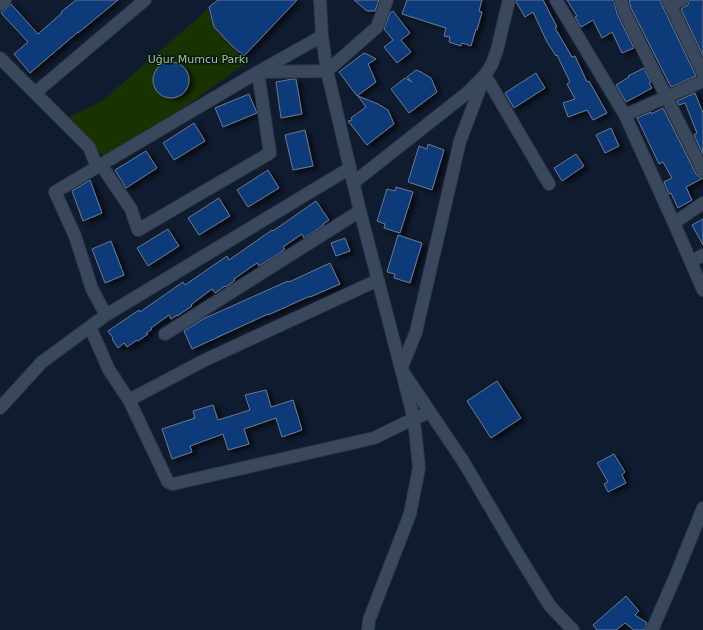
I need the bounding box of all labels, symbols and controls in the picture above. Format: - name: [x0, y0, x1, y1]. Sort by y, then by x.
- park label: Uğur Mumcu Parkı: [148, 53, 248, 66]

